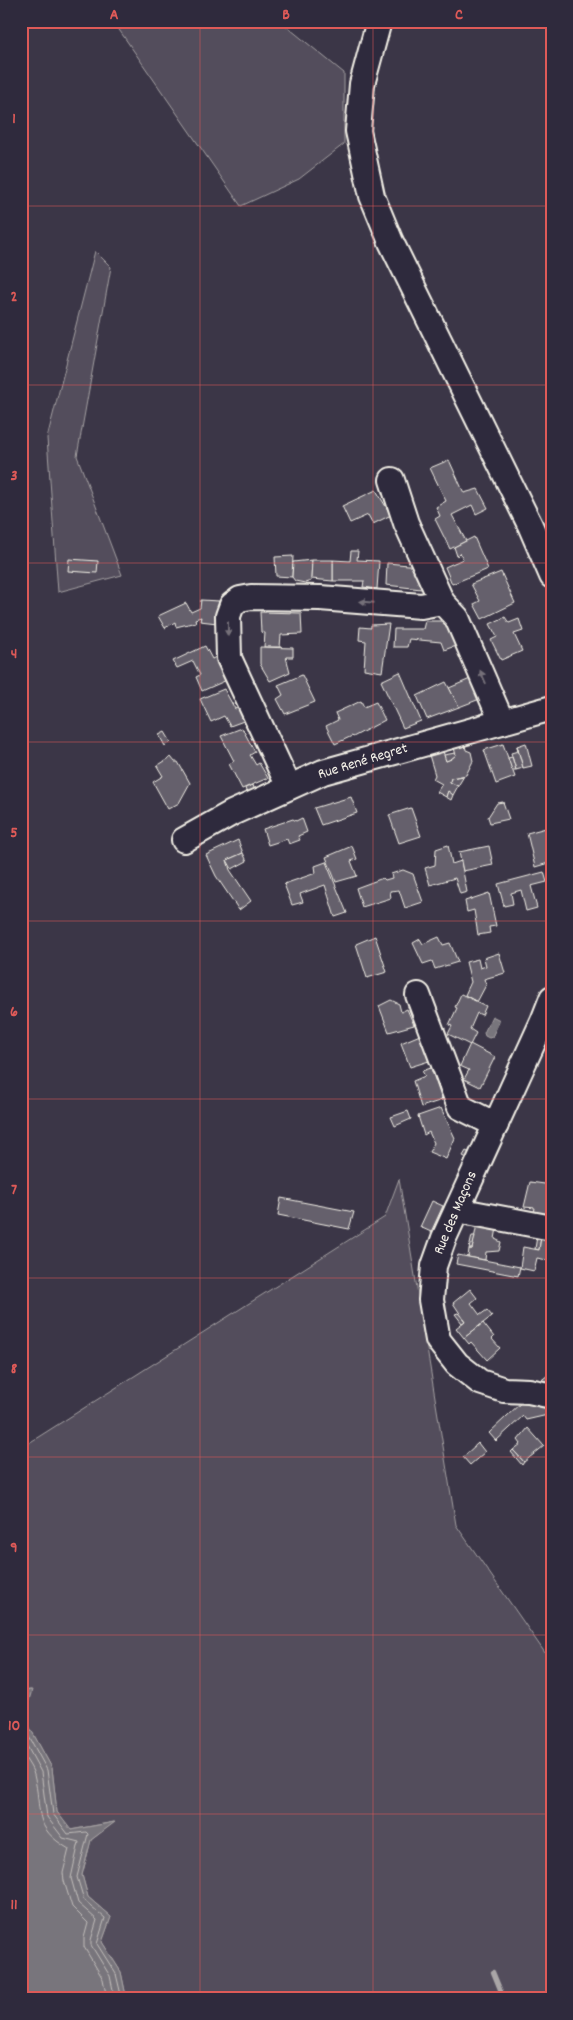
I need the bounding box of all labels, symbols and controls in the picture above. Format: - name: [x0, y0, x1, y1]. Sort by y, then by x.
- text: A: [110, 4, 119, 27]
- text: B: [282, 4, 290, 27]
- text: C: [455, 4, 463, 27]
- text: 1: [12, 108, 16, 131]
- text: 2: [11, 286, 18, 309]
- text: 3: [10, 465, 18, 488]
- one-way arrow: [359, 597, 375, 605]
- one-way arrow: [224, 622, 232, 638]
- text: 4: [11, 643, 17, 666]
- one-way arrow: [478, 670, 486, 684]
- street label: Rue René Regret: [315, 738, 411, 786]
- text: 5: [10, 822, 18, 845]
- text: 6: [10, 1001, 18, 1024]
- street label: Rue des Maçons: [428, 1168, 484, 1258]
- text: 7: [11, 1179, 17, 1202]
- text: 8: [11, 1358, 18, 1381]
- text: 9: [10, 1537, 18, 1560]
- text: 10: [8, 1715, 20, 1738]
- text: 11: [10, 1894, 18, 1917]

